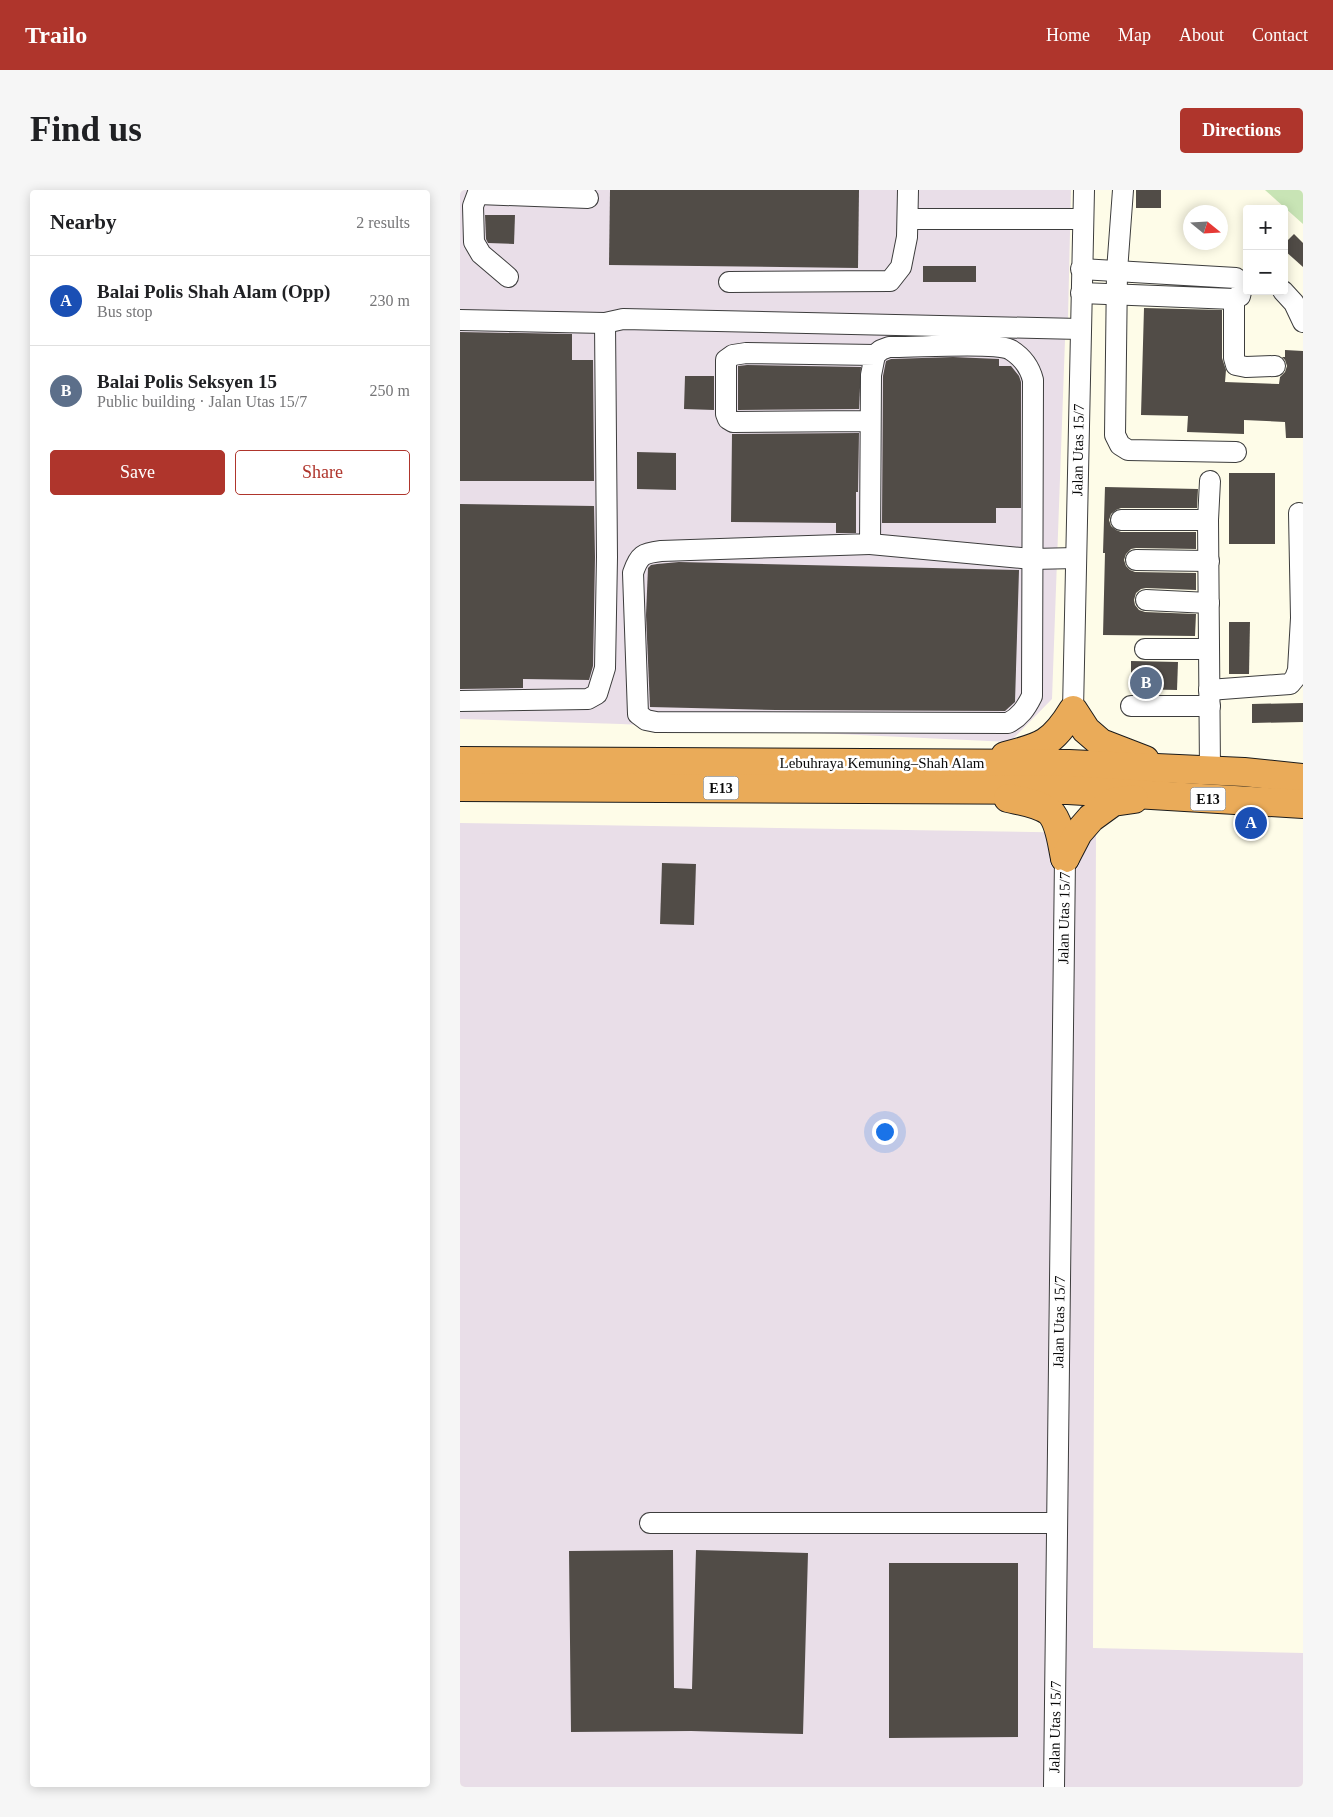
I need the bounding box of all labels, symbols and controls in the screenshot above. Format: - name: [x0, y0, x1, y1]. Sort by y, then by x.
- text: Trailo: [25, 22, 87, 48]
- text: Home: [1046, 25, 1090, 45]
- text: Map: [1118, 25, 1151, 45]
- text: About: [1179, 25, 1224, 45]
- text: Contact: [1252, 25, 1308, 45]
- button: Directions: [1180, 108, 1303, 153]
- text: Find us: [30, 110, 142, 149]
- north arrow: [1183, 205, 1228, 250]
- map controls: [1243, 205, 1288, 295]
- button: +: [1243, 205, 1288, 250]
- text: Nearby: [50, 210, 117, 234]
- text: 2 results: [356, 214, 410, 231]
- button: −: [1243, 250, 1288, 295]
- text: Balai Polis Shah Alam (Opp): [97, 281, 330, 302]
- text: A: [60, 292, 72, 309]
- text: 230 m: [370, 292, 410, 309]
- text: Bus stop: [97, 303, 153, 320]
- text: Balai Polis Seksyen 15: [97, 371, 277, 392]
- text: B: [61, 382, 71, 399]
- text: 250 m: [370, 382, 410, 399]
- text: Public building · Jalan Utas 15/7: [97, 393, 307, 410]
- street label: Jalan Utas 15/7: [1069, 403, 1087, 496]
- button: Save: [50, 450, 225, 495]
- button: Share: [235, 450, 410, 495]
- pin: B: [1130, 664, 1162, 702]
- street label: Lebuhraya Kemuning–Shah Alam: [780, 755, 985, 771]
- road number: E13: [704, 776, 738, 800]
- road number: E13: [1190, 788, 1226, 810]
- pin: A: [1235, 804, 1267, 842]
- street label: Jalan Utas 15/7: [1055, 871, 1073, 964]
- your location: [872, 1119, 898, 1145]
- street label: Jalan Utas 15/7: [1050, 1275, 1068, 1368]
- street label: Jalan Utas 15/7: [1046, 1680, 1064, 1773]

